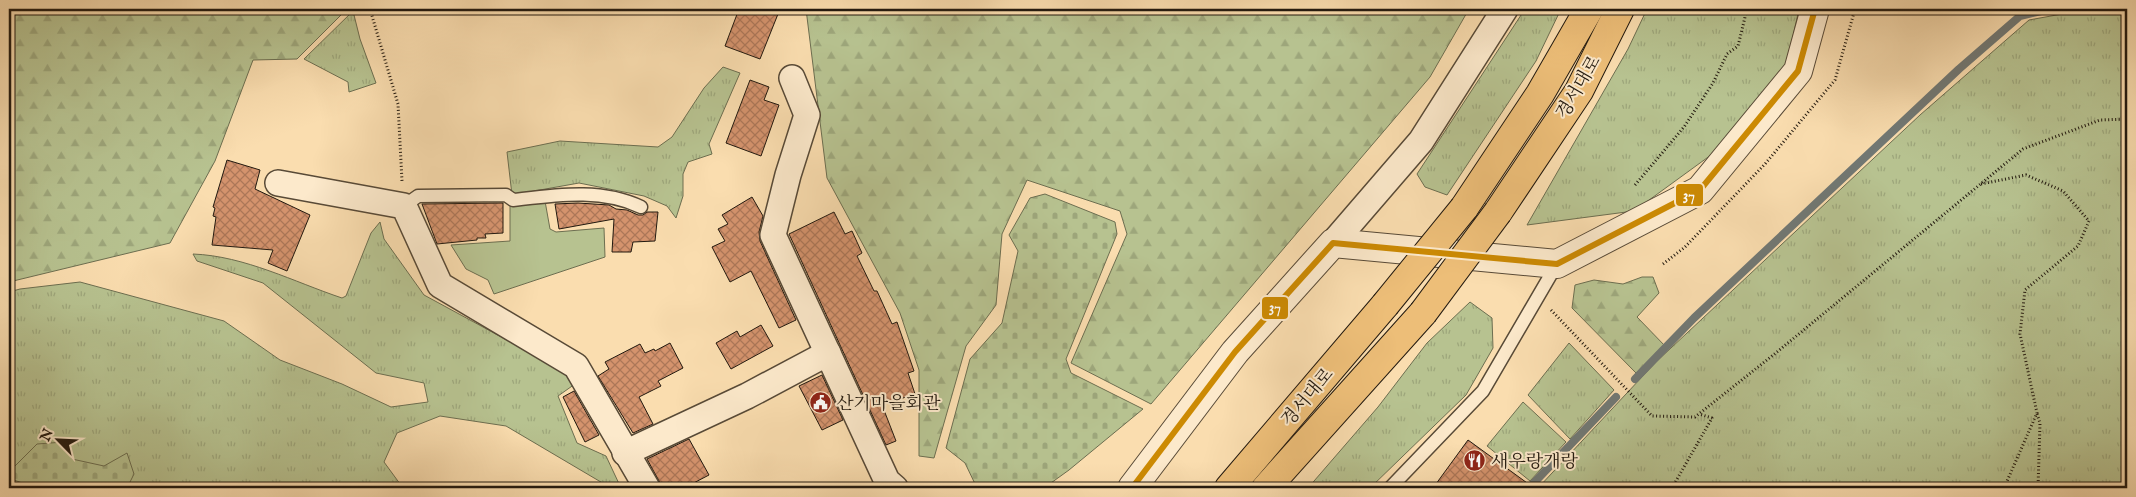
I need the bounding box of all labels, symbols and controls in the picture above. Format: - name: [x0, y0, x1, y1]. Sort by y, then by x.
- street label: 경서대로: [1552, 52, 1607, 124]
- line badge: 37: [1675, 183, 1704, 207]
- text: 37: [1683, 187, 1695, 205]
- line badge: 37: [1261, 296, 1289, 320]
- text: 37: [1269, 299, 1281, 317]
- street label: 경서대로: [1277, 364, 1339, 432]
- public building icon: 산기마을회관: [808, 391, 832, 415]
- place label: 산기마을회관: [836, 393, 941, 416]
- north arrow: [32, 414, 82, 464]
- text: N: [36, 426, 58, 445]
- restaurant icon: 새우랑개랑: [1463, 449, 1487, 473]
- place label: 새우랑개랑: [1491, 451, 1579, 474]

